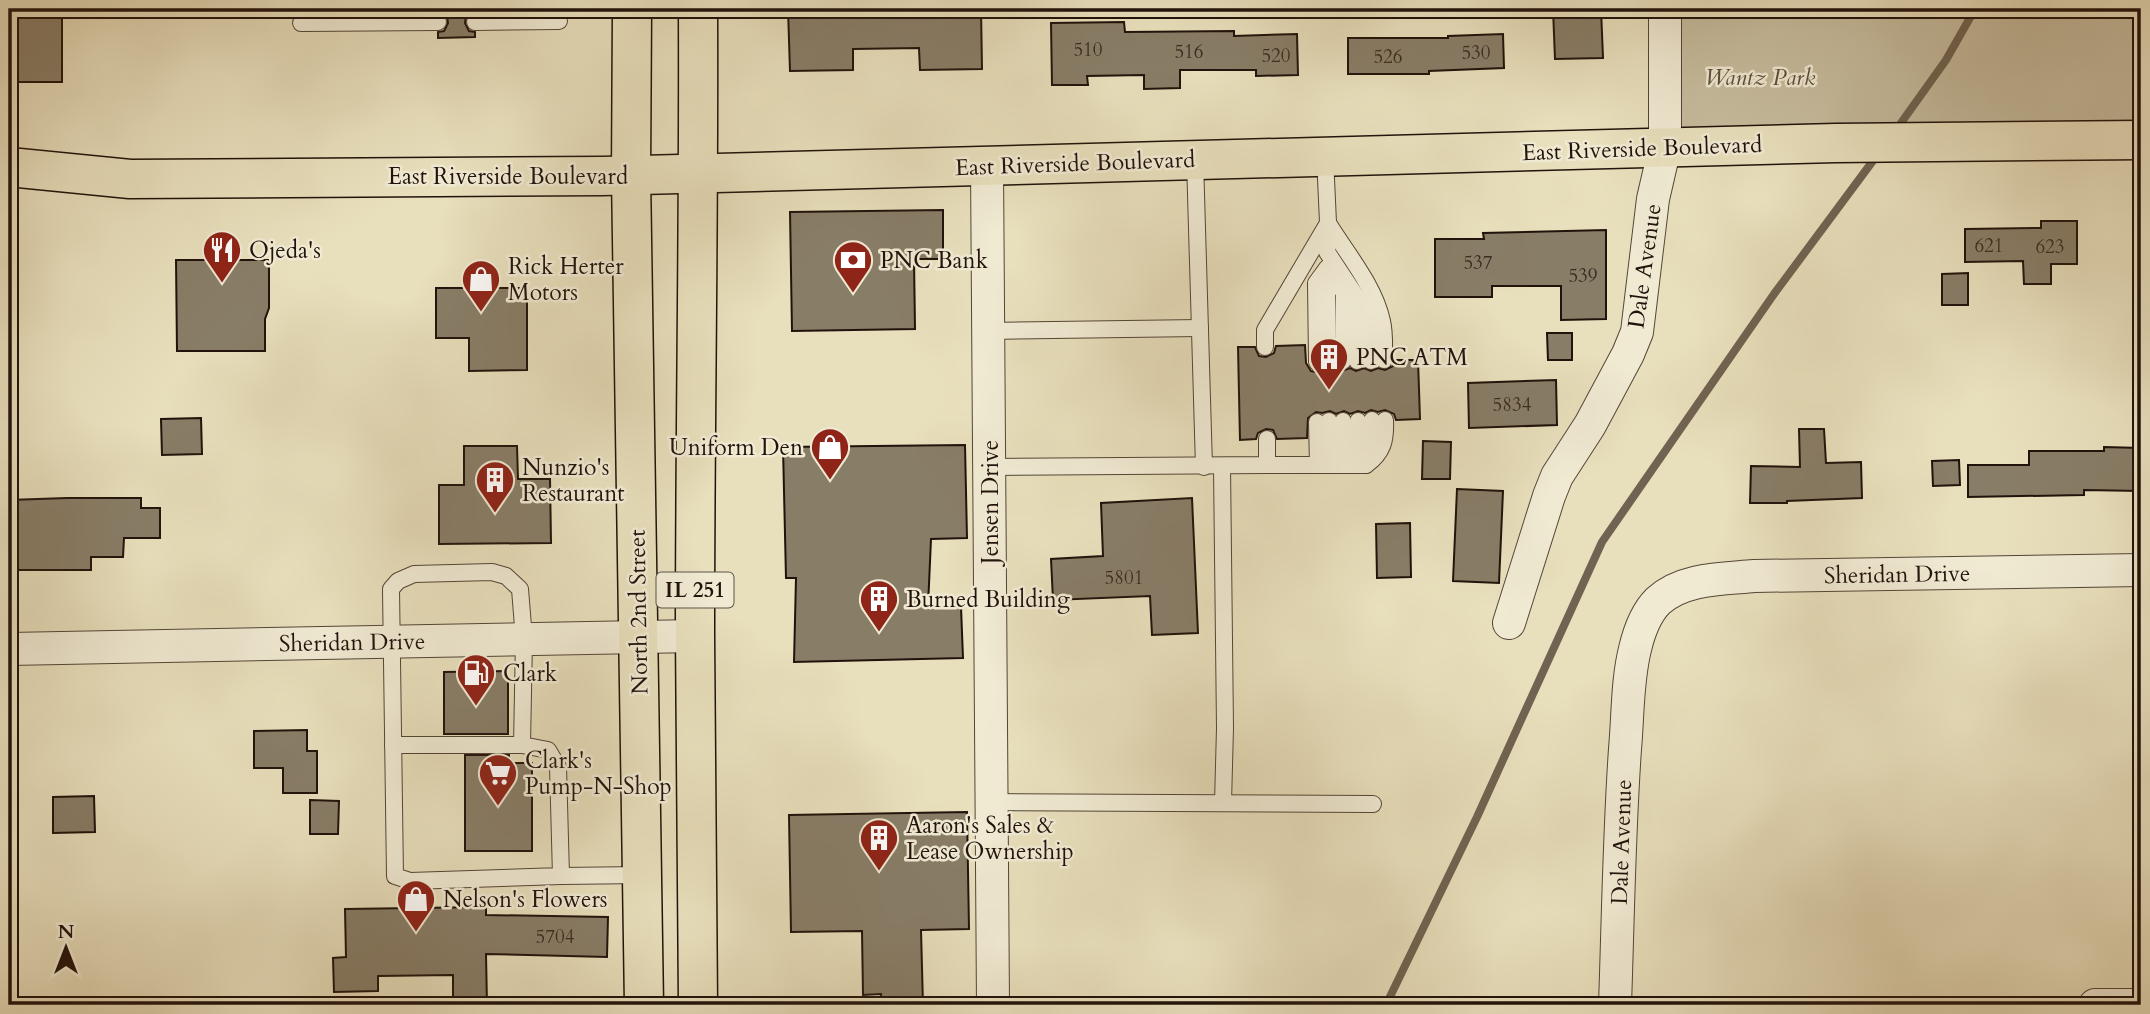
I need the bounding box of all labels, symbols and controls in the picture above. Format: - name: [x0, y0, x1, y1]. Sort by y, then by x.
- house number: 510: [1073, 37, 1103, 63]
- house number: 516: [1174, 39, 1204, 65]
- house number: 530: [1461, 40, 1491, 66]
- house number: 520: [1261, 43, 1291, 69]
- house number: 526: [1373, 44, 1403, 70]
- park label: Wantz Park: [1705, 62, 1816, 93]
- street label: East Riverside Boulevard: [1521, 129, 1763, 168]
- street label: East Riverside Boulevard: [954, 144, 1196, 183]
- street label: East Riverside Boulevard: [388, 161, 629, 192]
- street label: Dale Avenue: [1620, 202, 1669, 330]
- restaurant icon: Ojeda's: [201, 229, 243, 284]
- house number: 621: [1974, 233, 2004, 259]
- house number: 623: [2035, 234, 2065, 260]
- place label: Ojeda's: [249, 235, 321, 266]
- bank icon: PNC Bank: [832, 239, 874, 294]
- place label: PNC Bank: [880, 245, 989, 276]
- house number: 537: [1463, 250, 1493, 276]
- place label: Rick Herter Motors: [508, 251, 624, 308]
- shop icon: Rick Herter Motors: [460, 258, 502, 313]
- house number: 539: [1568, 263, 1598, 289]
- building icon: PNC ATM: [1308, 336, 1350, 391]
- place label: PNC ATM: [1356, 342, 1468, 373]
- house number: 5834: [1493, 392, 1532, 418]
- shop icon: Uniform Den: [809, 426, 851, 481]
- place label: Uniform Den: [669, 432, 803, 463]
- street label: Jensen Drive: [975, 440, 1006, 567]
- place label: Nunzio's Restaurant: [522, 452, 625, 509]
- building icon: Nunzio's Restaurant: [474, 459, 516, 514]
- street label: North 2nd Street: [622, 529, 655, 695]
- street label: Sheridan Drive: [1823, 558, 1971, 591]
- house number: 5801: [1105, 565, 1143, 591]
- road number: IL 251: [656, 572, 734, 608]
- building icon: Burned Building: [858, 578, 900, 633]
- place label: Burned Building: [906, 584, 1070, 615]
- street label: Sheridan Drive: [278, 626, 426, 659]
- fuel station icon: Clark: [455, 652, 497, 707]
- place label: Clark: [503, 658, 558, 689]
- place label: Clark's Pump-N-Shop: [525, 745, 672, 802]
- supermarket icon: Clark's Pump-N-Shop: [477, 752, 519, 807]
- street label: Dale Avenue: [1604, 779, 1639, 905]
- place label: Aaron's Sales & Lease Ownership: [906, 810, 1074, 867]
- building icon: Aaron's Sales & Lease Ownership: [858, 817, 900, 872]
- shop icon: Nelson's Flowers: [395, 878, 437, 933]
- place label: Nelson's Flowers: [443, 884, 608, 915]
- north arrow: [32, 912, 102, 982]
- text: N: [58, 919, 75, 945]
- house number: 5704: [536, 924, 575, 950]

